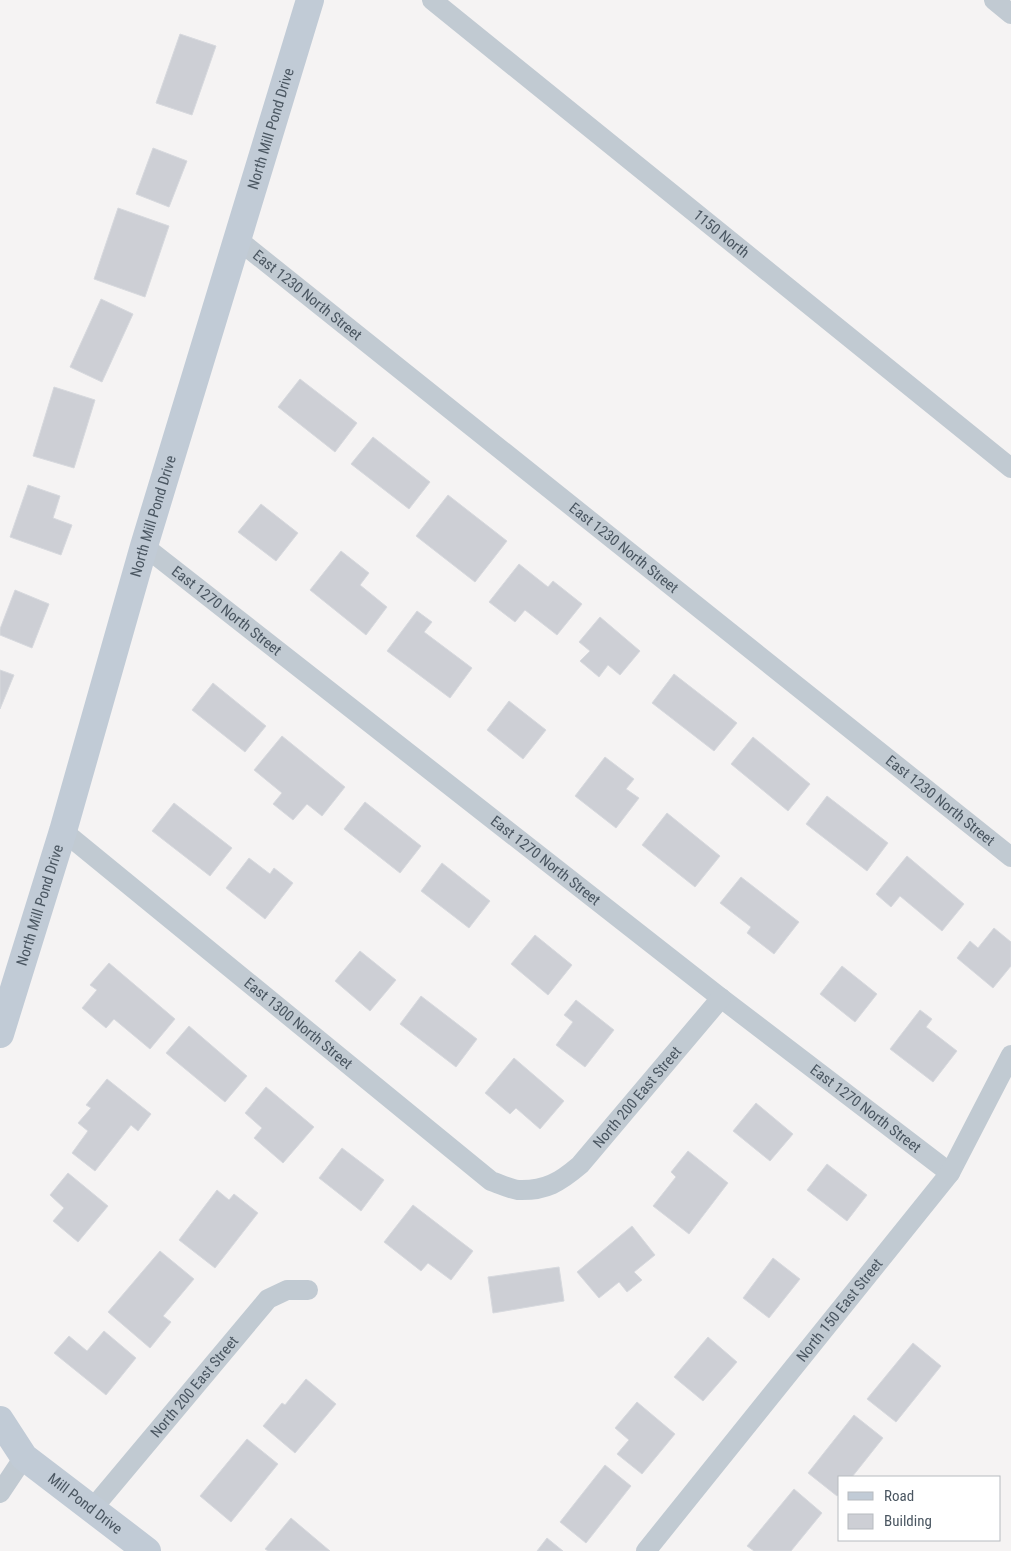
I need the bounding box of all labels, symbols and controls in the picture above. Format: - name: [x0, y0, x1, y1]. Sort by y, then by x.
- street label: North Mill Pond Drive: [244, 66, 298, 192]
- street label: 1150 North: [690, 206, 753, 262]
- street label: East 1230 North Street: [249, 246, 366, 344]
- street label: North Mill Pond Drive: [127, 453, 180, 579]
- street label: East 1230 North Street: [566, 499, 682, 597]
- street label: East 1270 North Street: [168, 562, 285, 659]
- street label: East 1230 North Street: [882, 752, 999, 850]
- street label: East 1270 North Street: [487, 812, 604, 909]
- street label: North Mill Pond Drive: [13, 842, 67, 968]
- street label: East 1300 North Street: [241, 974, 356, 1073]
- street label: North 200 East Street: [589, 1043, 685, 1152]
- street label: East 1270 North Street: [807, 1061, 925, 1157]
- street label: North 150 East Street: [793, 1255, 887, 1365]
- street label: North 200 East Street: [147, 1332, 242, 1441]
- street label: Mill Pond Drive: [44, 1470, 126, 1538]
- legend: [838, 1476, 1001, 1541]
- text: Road: [884, 1487, 914, 1505]
- text: Building: [884, 1512, 932, 1530]

